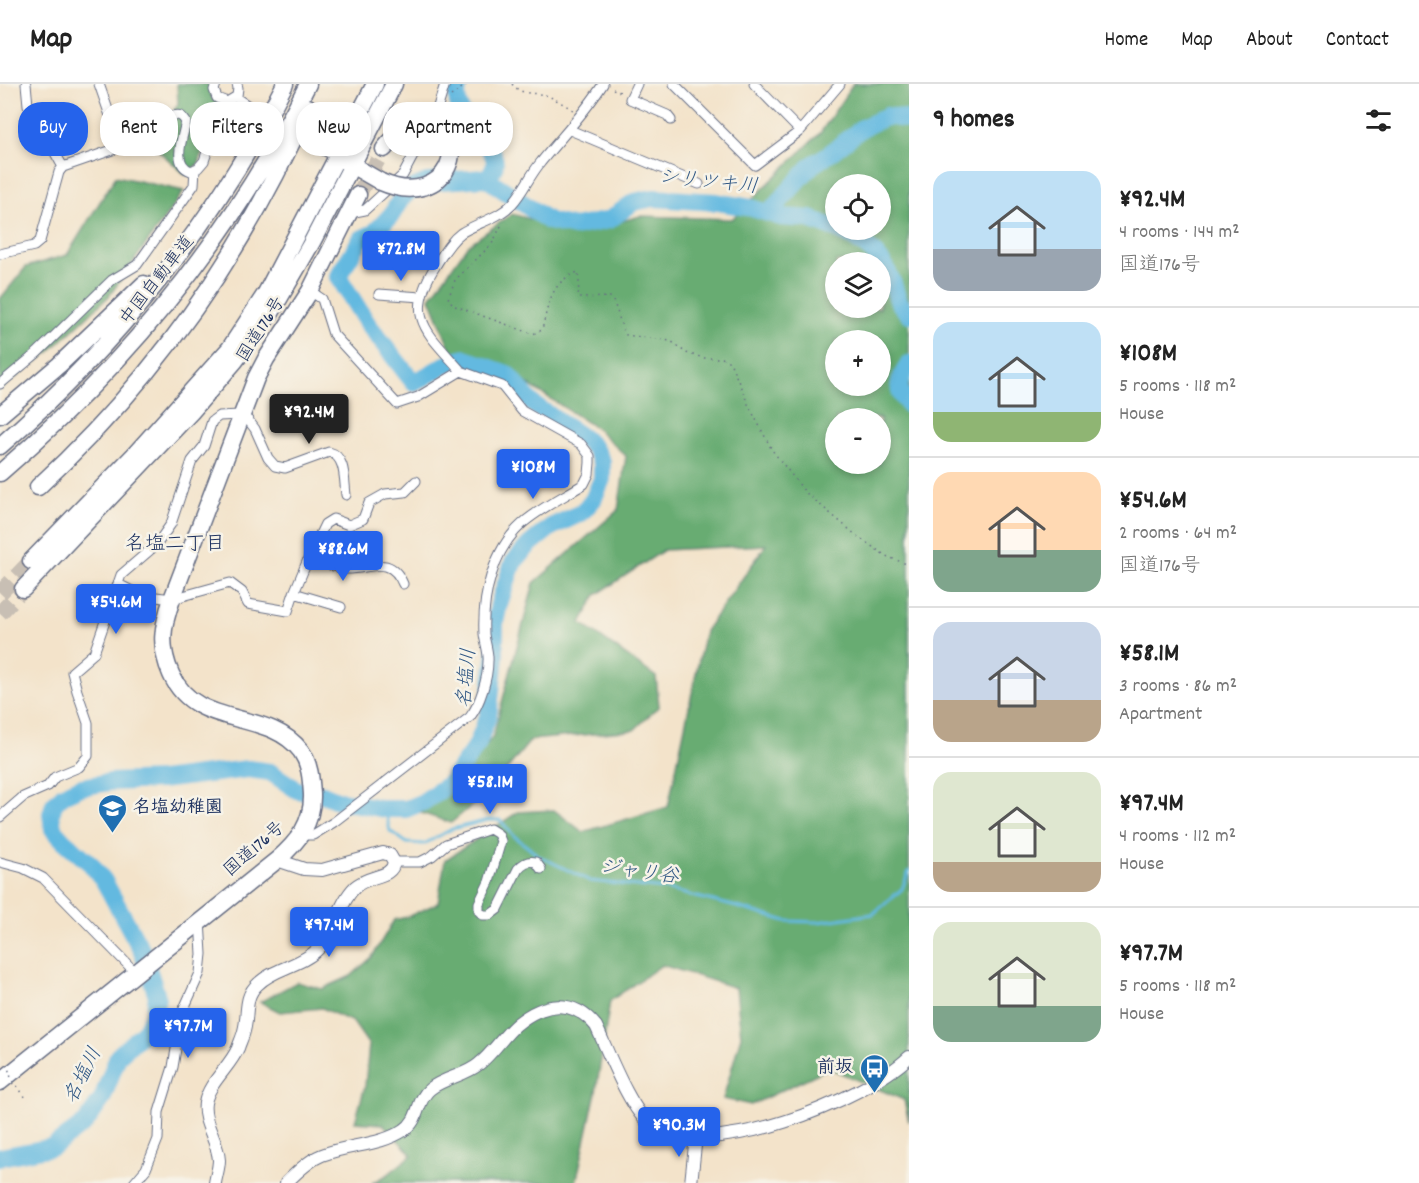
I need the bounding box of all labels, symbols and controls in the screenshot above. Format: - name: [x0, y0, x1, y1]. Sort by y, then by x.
- text: Map: [30, 21, 72, 61]
- text: Home: [1104, 26, 1148, 56]
- text: Map: [1181, 26, 1213, 56]
- text: About: [1246, 26, 1293, 56]
- text: Contact: [1326, 26, 1389, 56]
- chip: Buy: [18, 102, 88, 156]
- chip: Rent: [100, 102, 178, 156]
- chip: Filters: [190, 102, 284, 156]
- chip: New: [296, 102, 371, 156]
- chip: Apartment: [383, 102, 513, 156]
- text: 9 homes: [933, 102, 1015, 139]
- icon: filters: [1362, 104, 1395, 137]
- water label: シリツキ川: [657, 164, 759, 202]
- map controls: [825, 174, 891, 474]
- button: locate: [825, 174, 891, 240]
- text: ¥92.4M: [1119, 182, 1185, 219]
- icon: home: [981, 195, 1053, 267]
- text: 4 rooms · 144 m²: [1119, 219, 1240, 247]
- street label: 中国自動車道: [115, 231, 201, 331]
- pin: ¥72.8M: [352, 231, 450, 282]
- text: ¥72.8M: [376, 236, 426, 264]
- button: layers: [825, 252, 891, 318]
- text: 国道176号: [1119, 252, 1201, 280]
- street label: 国道176号: [232, 292, 292, 368]
- button: +: [825, 330, 891, 396]
- text: ¥108M: [1119, 336, 1177, 373]
- icon: home: [981, 346, 1053, 418]
- text: 5 rooms · 118 m²: [1119, 373, 1236, 401]
- pin: ¥92.4M: [260, 394, 358, 445]
- text: ¥92.4M: [284, 399, 334, 427]
- text: House: [1119, 401, 1164, 429]
- button: −: [825, 408, 891, 474]
- pin: ¥108M: [491, 449, 575, 500]
- text: ¥108M: [511, 454, 555, 482]
- text: ¥54.6M: [1119, 483, 1187, 520]
- icon: home: [981, 496, 1053, 568]
- text: 2 rooms · 64 m²: [1119, 520, 1237, 548]
- district label: 名塩二丁目: [125, 531, 225, 559]
- pin: ¥88.6M: [294, 531, 392, 582]
- text: ¥88.6M: [318, 536, 368, 564]
- text: 国道176号: [1119, 553, 1201, 581]
- pin: ¥54.6M: [67, 584, 165, 635]
- text: ¥54.6M: [90, 589, 142, 617]
- text: ¥58.1M: [1119, 636, 1179, 673]
- icon: home: [981, 646, 1053, 718]
- water label: 名塩川: [451, 647, 485, 709]
- text: 3 rooms · 86 m²: [1119, 673, 1237, 701]
- text: Apartment: [1119, 701, 1202, 729]
- pin: ¥58.1M: [441, 764, 539, 815]
- text: ¥58.1M: [467, 769, 513, 797]
- text: ¥97.4M: [1119, 786, 1184, 823]
- school or university icon: 名塩幼稚園: [96, 792, 128, 834]
- place label: 名塩幼稚園: [133, 796, 223, 821]
- icon: home: [981, 796, 1053, 868]
- street label: 国道176号: [219, 816, 291, 884]
- text: 4 rooms · 112 m²: [1119, 823, 1236, 851]
- text: House: [1119, 851, 1164, 879]
- water label: ジャリ谷: [597, 854, 682, 893]
- pin: ¥97.4M: [280, 907, 378, 958]
- text: ¥97.4M: [304, 912, 354, 940]
- text: ¥97.7M: [1119, 936, 1183, 973]
- icon: home: [981, 946, 1053, 1018]
- text: 5 rooms · 118 m²: [1119, 973, 1236, 1001]
- text: House: [1119, 1001, 1164, 1029]
- pin: ¥97.7M: [139, 1008, 237, 1059]
- text: ¥97.7M: [163, 1013, 213, 1041]
- water label: 名塩川: [58, 1043, 110, 1109]
- bus stop icon: 前坂: [858, 1052, 890, 1094]
- place label: 前坂: [817, 1056, 853, 1081]
- pin: ¥90.3M: [630, 1107, 728, 1158]
- text: ¥90.3M: [652, 1112, 706, 1140]

